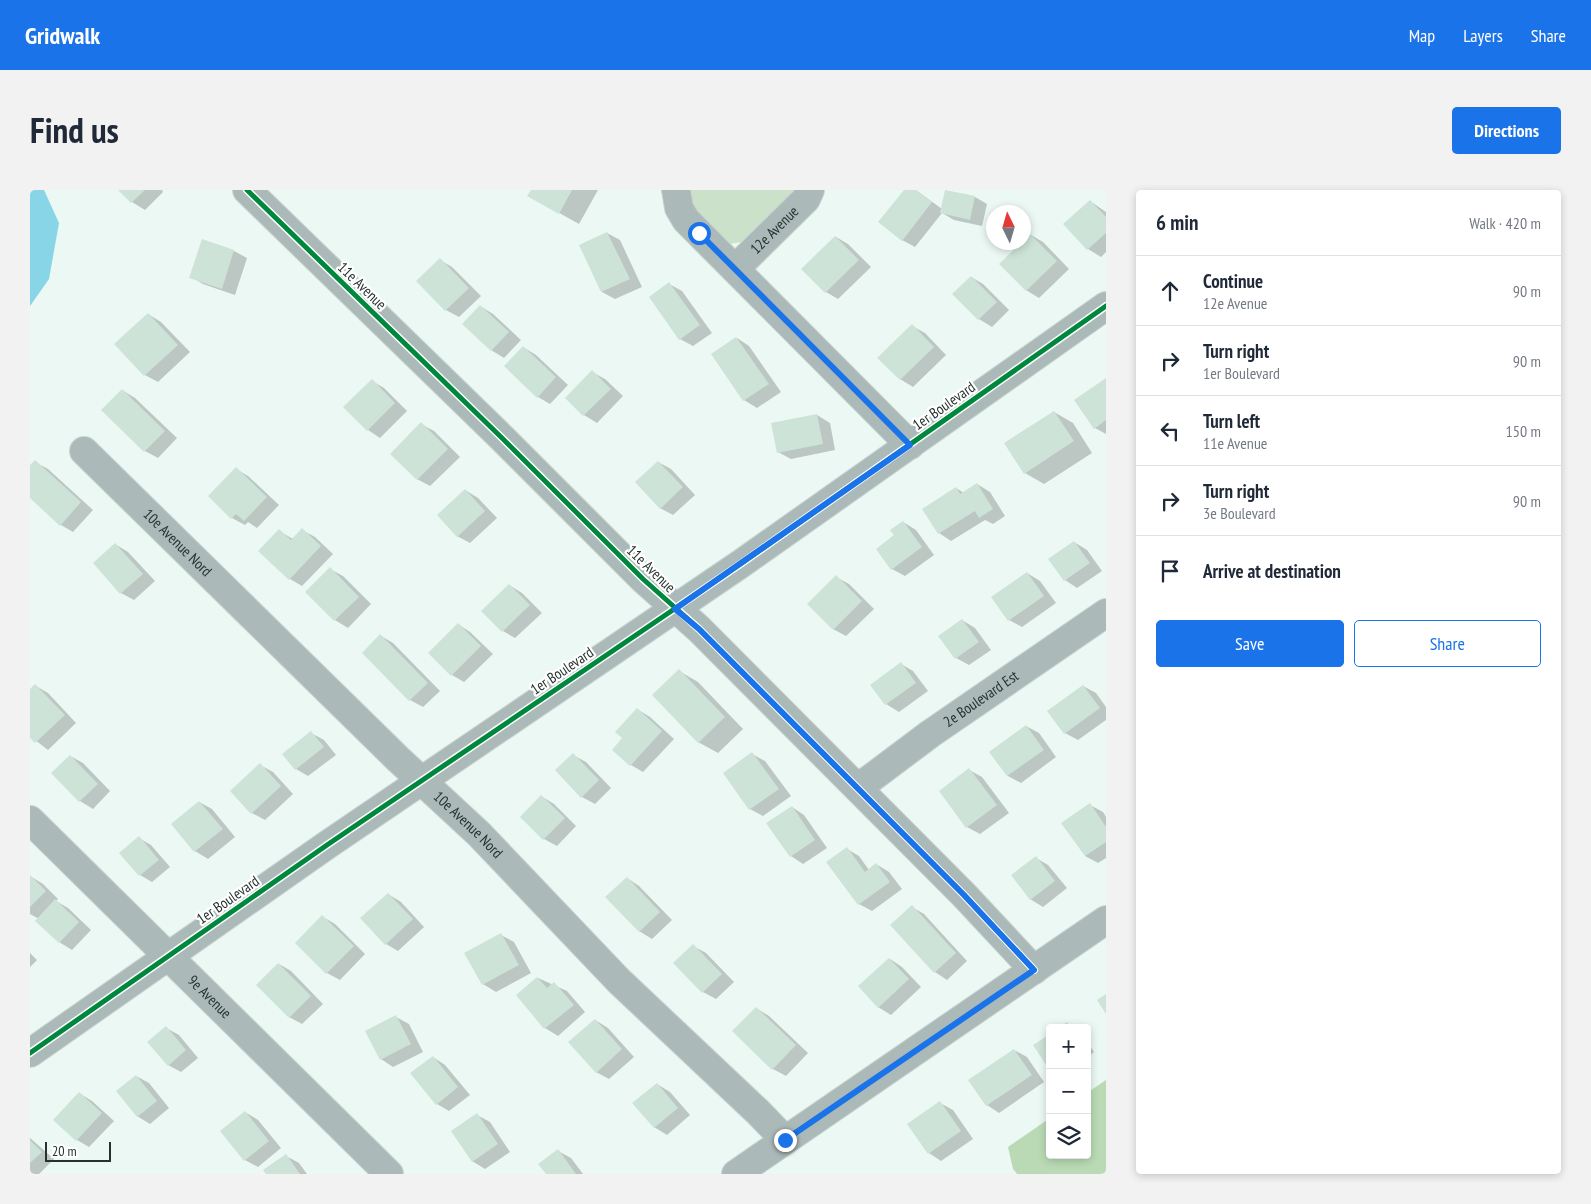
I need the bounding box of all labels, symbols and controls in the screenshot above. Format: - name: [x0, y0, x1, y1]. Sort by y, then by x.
- text: Gridwalk: [25, 20, 100, 51]
- text: Map: [1409, 24, 1435, 47]
- text: Layers: [1463, 24, 1503, 47]
- text: Share: [1531, 24, 1566, 47]
- text: Find us: [30, 107, 119, 153]
- button: Directions: [1452, 107, 1561, 154]
- street label: 12e Avenue: [746, 202, 802, 258]
- north arrow: [986, 205, 1031, 250]
- text: 6 min: [1156, 209, 1198, 236]
- text: Walk · 420 m: [1469, 213, 1541, 233]
- route start: [688, 222, 711, 245]
- street label: 11e Avenue: [334, 258, 391, 313]
- text: Continue: [1203, 269, 1263, 293]
- icon: ahead: [1156, 277, 1184, 305]
- text: 90 m: [1513, 281, 1541, 301]
- text: 12e Avenue: [1203, 293, 1267, 313]
- text: Turn right: [1203, 339, 1269, 363]
- icon: right: [1156, 347, 1184, 375]
- text: 90 m: [1513, 351, 1541, 371]
- text: 1er Boulevard: [1203, 363, 1280, 383]
- street label: 1er Boulevard: [909, 377, 979, 434]
- text: Turn left: [1203, 409, 1260, 433]
- icon: left: [1156, 417, 1184, 445]
- text: 150 m: [1506, 421, 1541, 441]
- text: 11e Avenue: [1203, 433, 1267, 453]
- text: Turn right: [1203, 479, 1269, 503]
- icon: right: [1156, 487, 1184, 515]
- text: 90 m: [1513, 491, 1541, 511]
- text: 3e Boulevard: [1203, 503, 1276, 523]
- street label: 10e Avenue Nord: [139, 504, 216, 580]
- street label: 11e Avenue: [623, 541, 680, 596]
- icon: arrive: [1156, 557, 1184, 585]
- text: Arrive at destination: [1203, 559, 1341, 583]
- button: Save: [1156, 620, 1344, 667]
- button: Share: [1354, 620, 1541, 667]
- street label: 1er Boulevard: [526, 643, 597, 699]
- street label: 2e Boulevard Est: [940, 666, 1022, 731]
- street label: 10e Avenue Nord: [430, 787, 507, 862]
- street label: 1er Boulevard: [193, 871, 263, 928]
- street label: 9e Avenue: [184, 971, 236, 1022]
- map controls: [1046, 1024, 1091, 1159]
- button: +: [1046, 1024, 1091, 1069]
- button: −: [1046, 1069, 1091, 1114]
- button: layers: [1046, 1114, 1091, 1159]
- route end: [774, 1129, 797, 1152]
- scale bar: [45, 1139, 111, 1162]
- text: 20 m: [52, 1142, 77, 1160]

